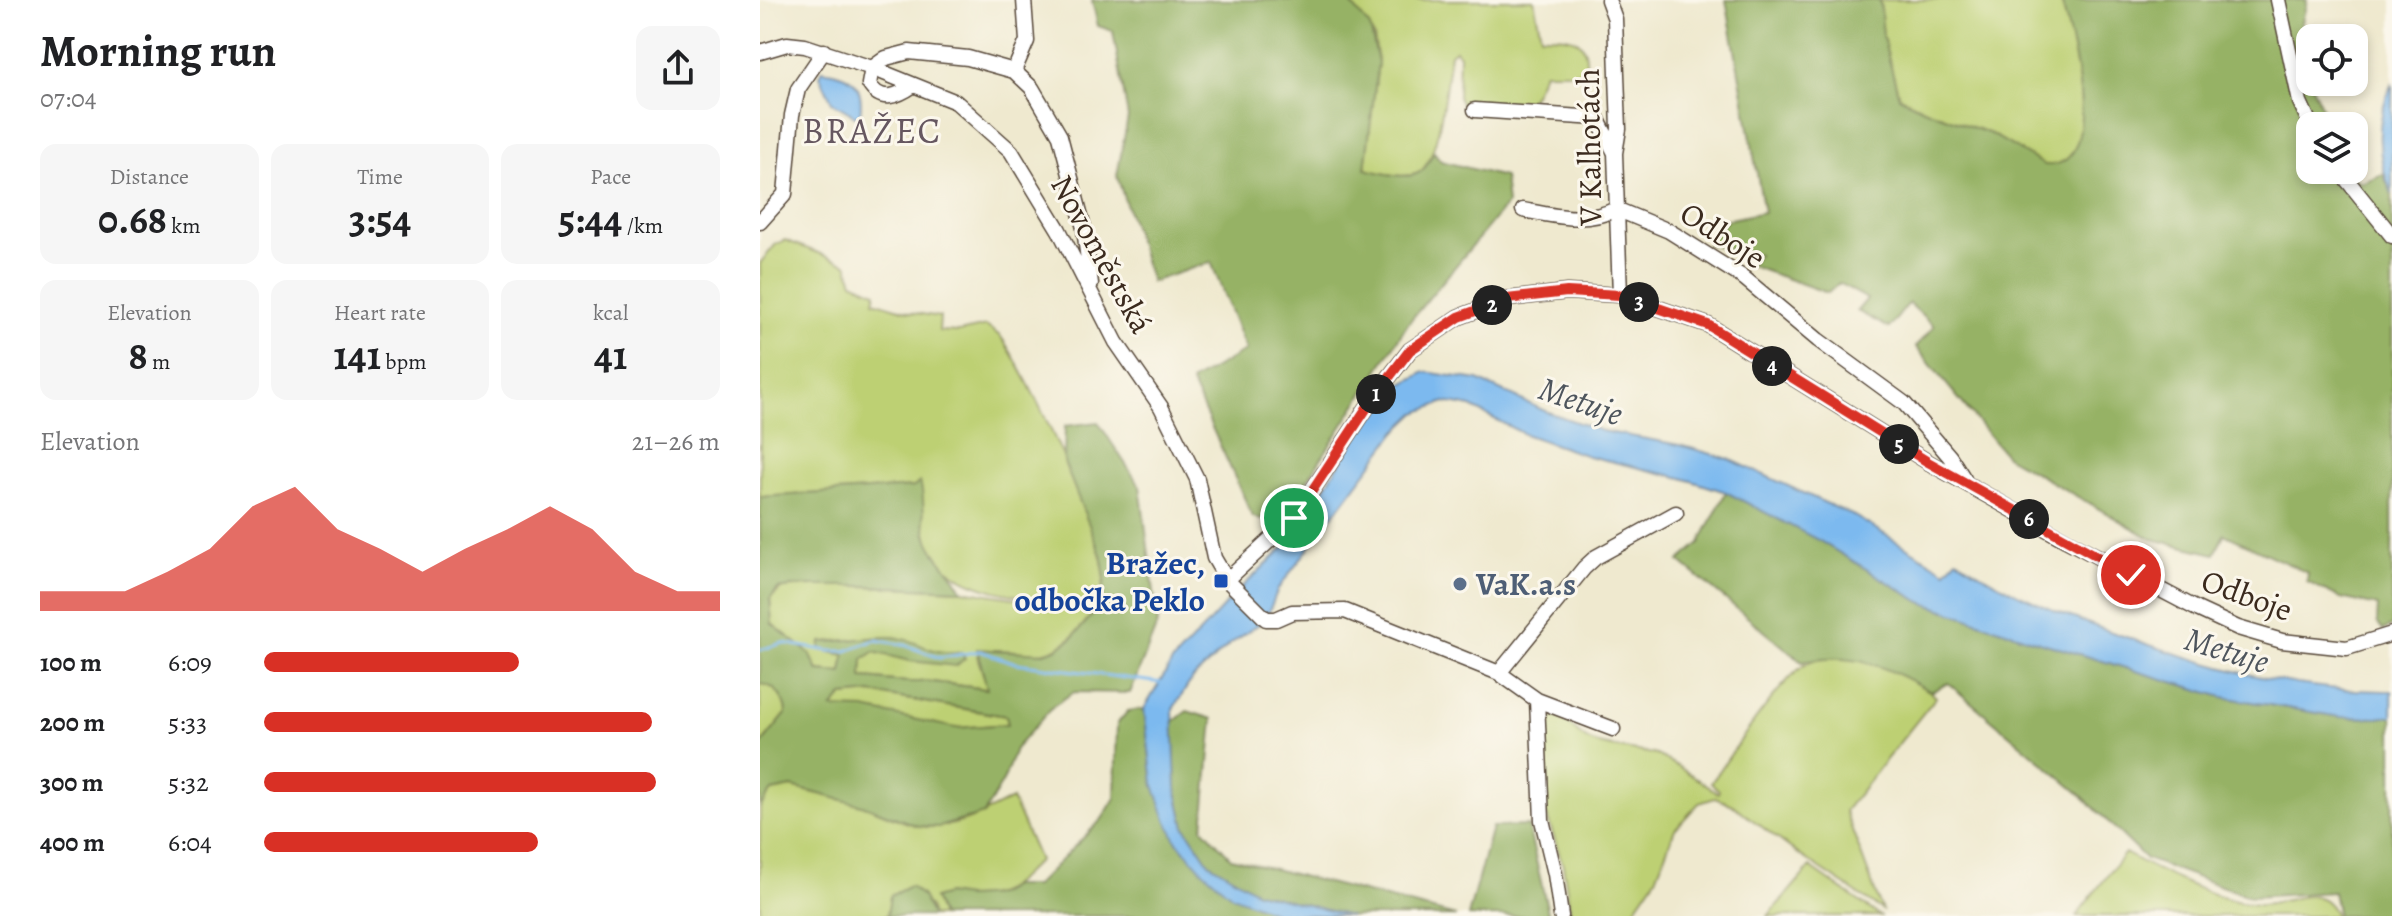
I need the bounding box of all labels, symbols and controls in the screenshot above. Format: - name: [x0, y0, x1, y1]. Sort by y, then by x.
- text: Morning run: [40, 21, 276, 81]
- map controls: [2296, 24, 2368, 184]
- button: locate: [2296, 24, 2368, 96]
- button: share: [636, 26, 720, 110]
- street label: V Kalhotách: [1566, 68, 1612, 227]
- text: 07:04: [40, 81, 97, 116]
- district label: BRAŽEC: [802, 106, 942, 155]
- button: layers: [2296, 112, 2368, 184]
- text: Distance: [110, 162, 189, 192]
- text: Time: [357, 162, 403, 192]
- text: Pace: [590, 162, 631, 192]
- street label: Novoměstská: [1040, 167, 1164, 341]
- street label: Odboje: [1672, 191, 1774, 279]
- text: 0.68: [98, 192, 167, 247]
- text: 3:54: [349, 192, 411, 247]
- text: 5:44: [558, 192, 622, 247]
- text: km: [167, 211, 201, 241]
- text: /km: [622, 211, 663, 241]
- pin: 3: [1619, 282, 1659, 322]
- pin: 2: [1472, 285, 1512, 325]
- text: 3: [1634, 287, 1644, 317]
- text: 2: [1487, 290, 1497, 320]
- text: Elevation: [107, 298, 192, 328]
- text: Heart rate: [334, 298, 426, 328]
- text: kcal: [593, 298, 628, 328]
- text: 8: [128, 328, 148, 383]
- text: 141: [334, 328, 381, 383]
- text: 41: [594, 328, 627, 383]
- pin: 4: [1752, 346, 1792, 386]
- text: m: [148, 347, 170, 377]
- text: bpm: [381, 347, 426, 377]
- text: 4: [1767, 351, 1777, 381]
- water label: Metuje: [1533, 365, 1629, 437]
- pin: 1: [1356, 374, 1396, 414]
- text: 1: [1372, 379, 1380, 409]
- text: Elevation: [40, 424, 140, 459]
- text: 21–26 m: [632, 424, 720, 459]
- pin: 5: [1879, 424, 1919, 464]
- text: 5: [1894, 429, 1904, 459]
- pin: [1260, 484, 1328, 552]
- icon: arrive: [1272, 496, 1316, 540]
- pin: 6: [2009, 499, 2049, 539]
- text: 6: [2024, 504, 2034, 534]
- place label: Bražec, odbočka Peklo: [1014, 541, 1205, 622]
- pin: [2097, 541, 2165, 609]
- icon: check: [2109, 553, 2153, 597]
- street label: Odboje: [2195, 558, 2299, 632]
- place label: VaK.a.s: [1475, 562, 1576, 606]
- marker: Bražec, odbočka Peklo: [1212, 572, 1230, 590]
- marker: VaK.a.s: [1451, 575, 1469, 593]
- water label: Metuje: [2179, 615, 2275, 685]
- text: 100 m: [40, 645, 102, 680]
- text: 6:09: [168, 645, 212, 680]
- text: 200 m: [40, 705, 105, 740]
- text: 5:33: [168, 705, 207, 740]
- text: 300 m: [40, 765, 104, 800]
- text: 5:32: [168, 765, 209, 800]
- text: 400 m: [40, 825, 105, 860]
- text: 6:04: [168, 825, 212, 860]

